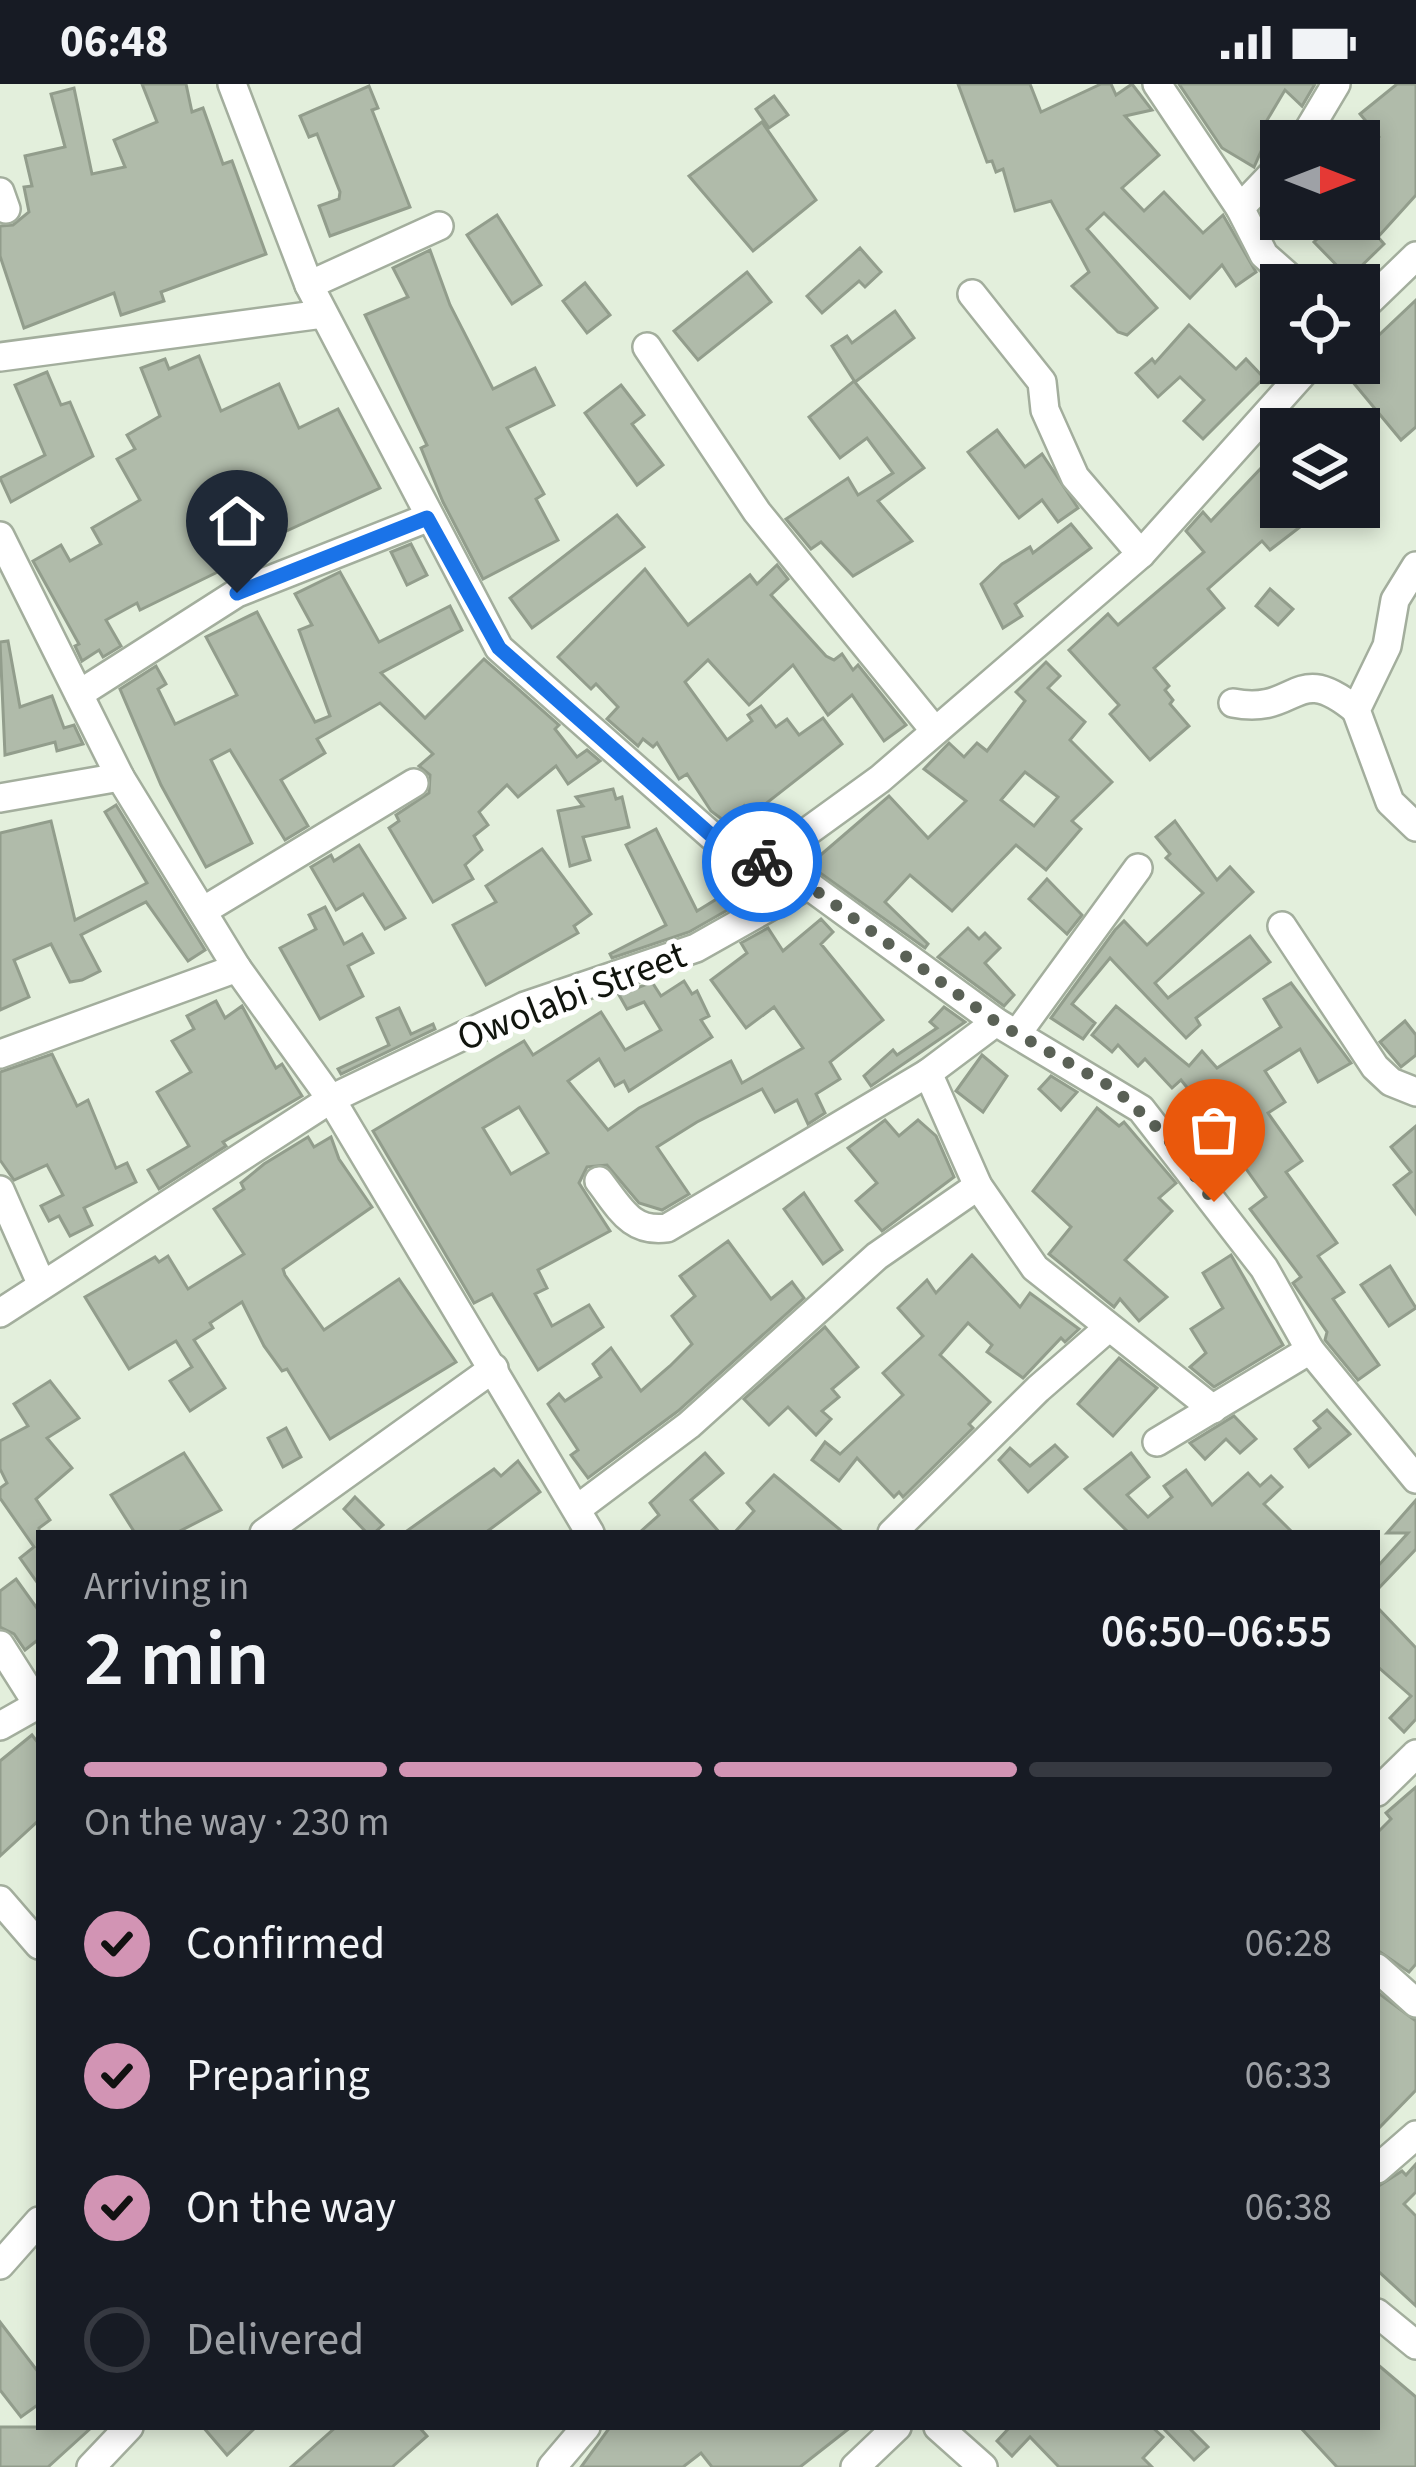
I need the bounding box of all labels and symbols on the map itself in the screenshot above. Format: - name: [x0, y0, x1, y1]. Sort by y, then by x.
- north arrow: [1260, 120, 1380, 240]
- pin: [186, 470, 288, 593]
- courier: [702, 802, 822, 922]
- street label: Owolabi Street: [449, 928, 694, 1066]
- pin: [1163, 1079, 1265, 1202]

